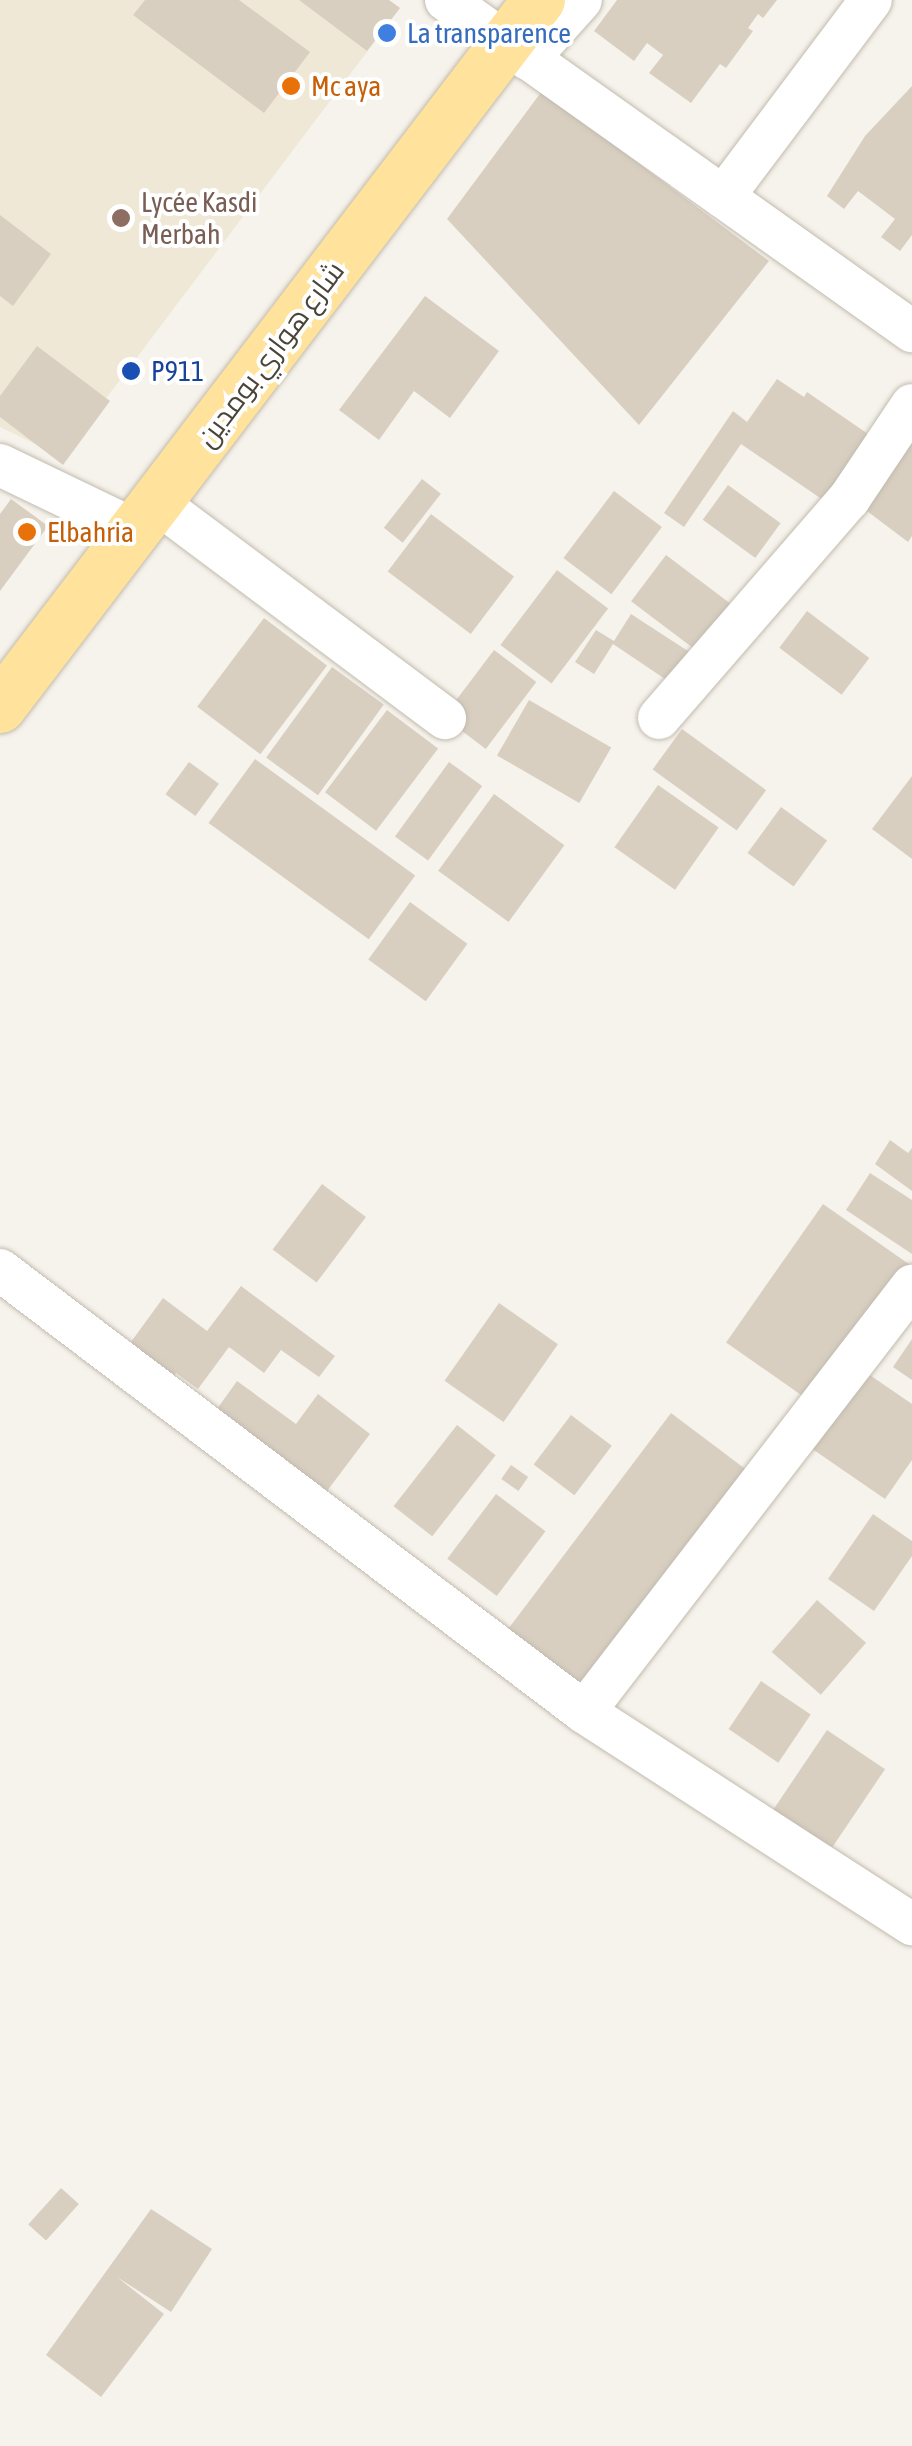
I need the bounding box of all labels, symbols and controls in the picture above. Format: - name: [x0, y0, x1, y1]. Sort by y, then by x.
- place label: La transparence: [407, 16, 571, 50]
- marker: La transparence: [376, 22, 398, 44]
- place label: Mc aya: [311, 69, 381, 103]
- marker: Mc aya: [280, 75, 302, 97]
- place label: Lycée Kasdi Merbah: [141, 185, 258, 251]
- marker: Lycée Kasdi Merbah: [110, 207, 132, 229]
- street label: شارع هواري بومدين: [189, 254, 351, 454]
- place label: P911: [151, 354, 204, 388]
- marker: P911: [120, 360, 142, 382]
- place label: Elbahria: [47, 515, 134, 549]
- marker: Elbahria: [16, 521, 38, 543]

